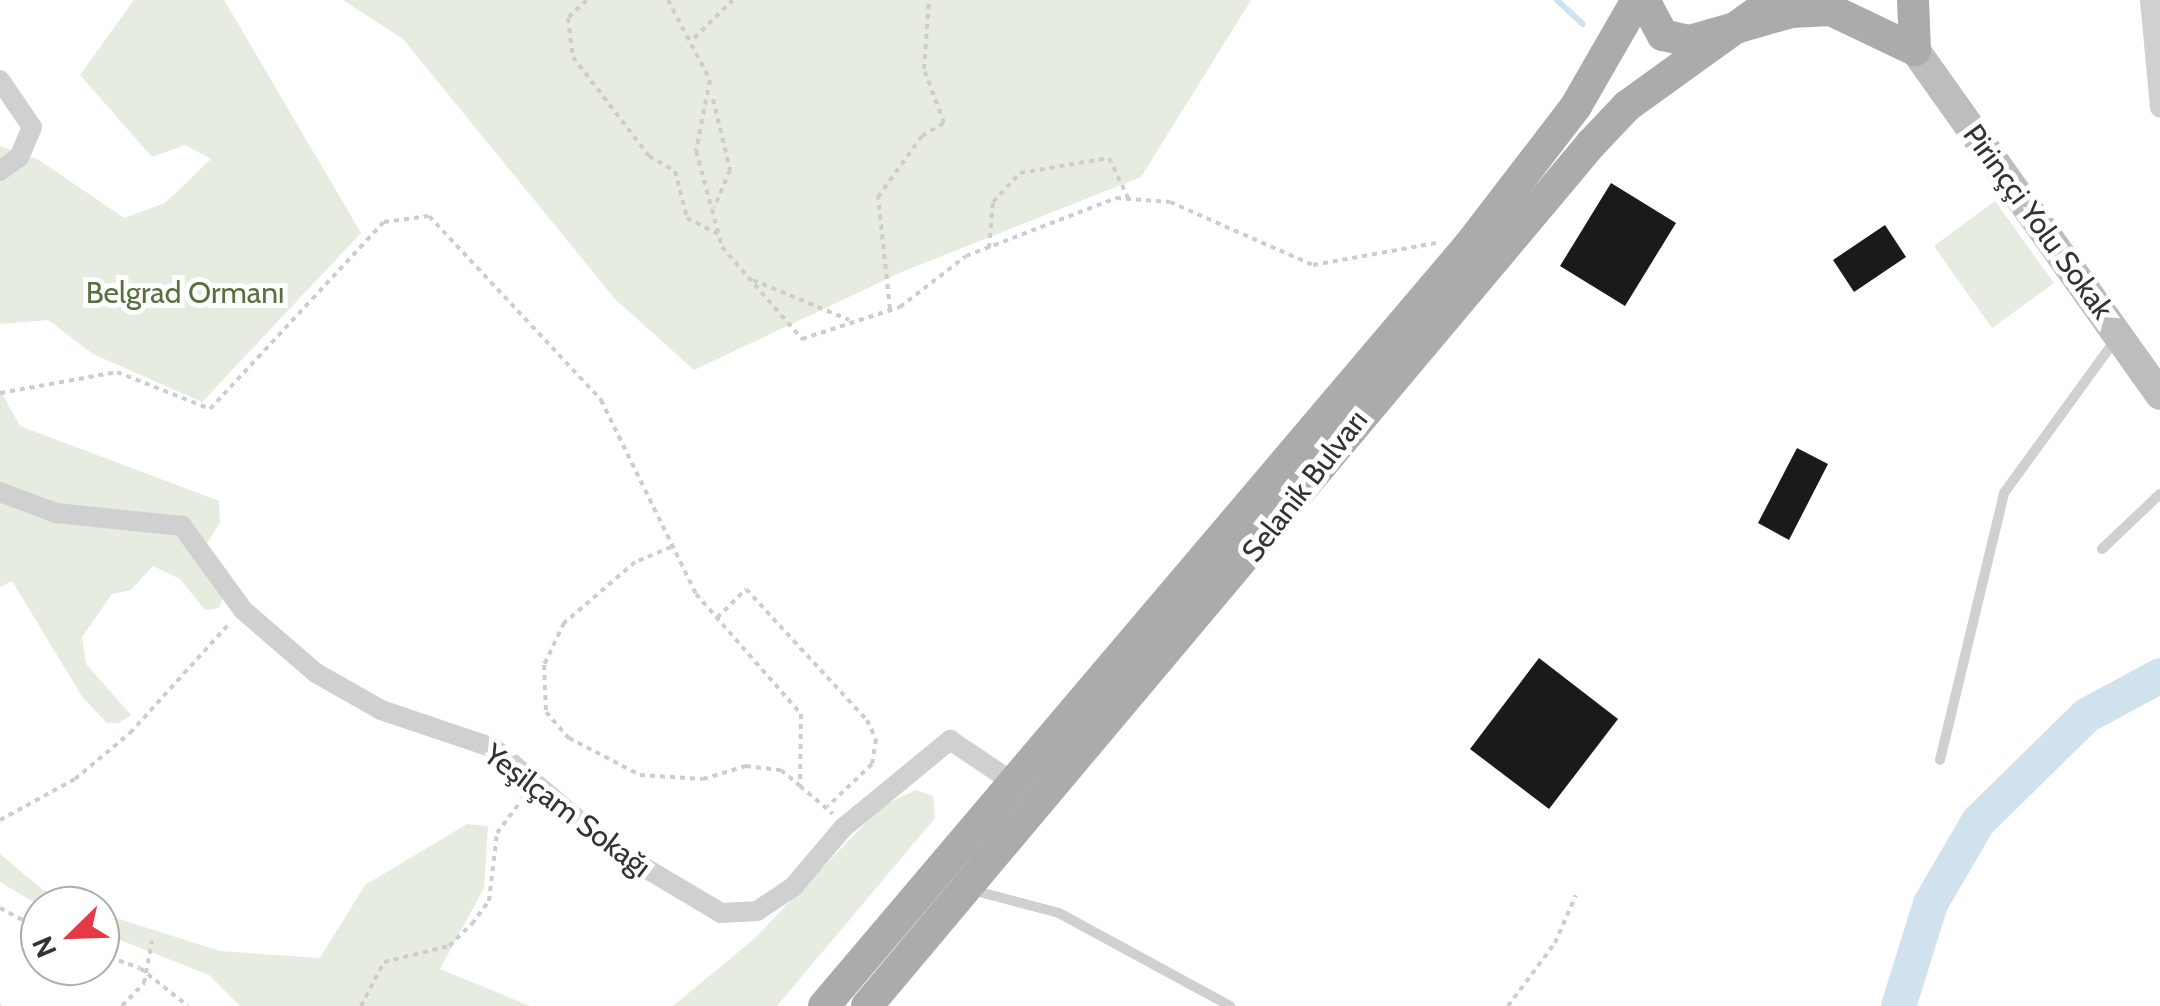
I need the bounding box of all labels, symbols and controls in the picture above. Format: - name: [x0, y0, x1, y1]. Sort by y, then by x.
- street label: Pirinççi Yolu Sokak: [1955, 118, 2121, 326]
- park label: Belgrad Ormanı: [86, 275, 284, 311]
- street label: Selanik Bulvarı: [1235, 403, 1375, 569]
- street label: Yeşilçam Sokağı: [476, 737, 658, 885]
- north arrow: [20, 886, 120, 986]
- text: N: [25, 931, 64, 963]

